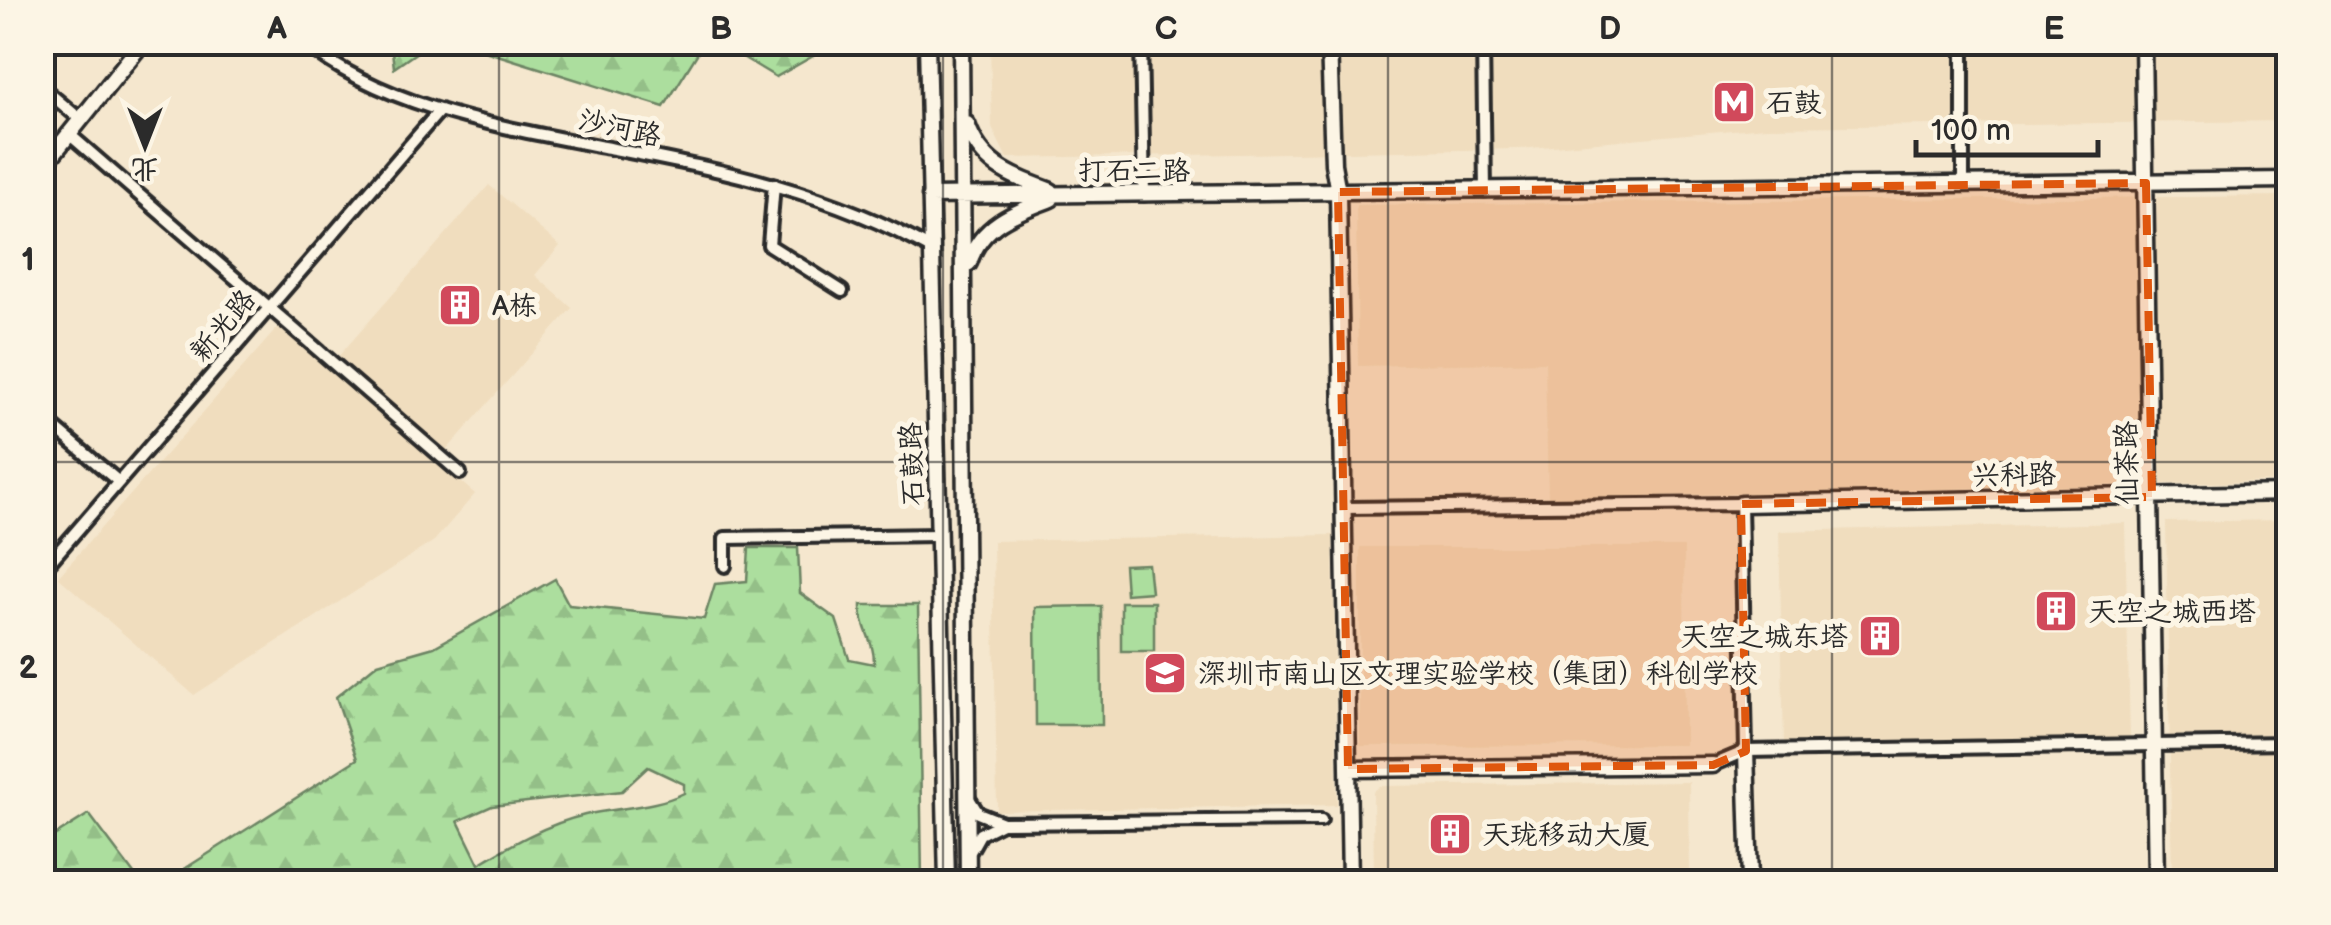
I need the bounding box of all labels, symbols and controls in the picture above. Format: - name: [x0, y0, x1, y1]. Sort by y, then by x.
- text: A: [266, 10, 287, 49]
- text: B: [710, 10, 732, 49]
- text: C: [1155, 10, 1177, 49]
- text: D: [1599, 10, 1621, 49]
- text: E: [2044, 10, 2064, 49]
- metro station icon: 石鼓: [1711, 79, 1757, 125]
- place label: 石鼓: [1766, 87, 1822, 120]
- north arrow: [95, 95, 195, 195]
- scale bar: [1916, 95, 2098, 157]
- street label: 沙河路: [575, 104, 664, 153]
- text: 100 m: [1931, 113, 2011, 149]
- text: 北: [131, 152, 159, 185]
- street label: 打石二路: [1078, 155, 1190, 188]
- text: 1: [21, 241, 35, 280]
- building icon: A栋: [437, 282, 483, 328]
- street label: 新光路: [184, 283, 263, 369]
- place label: A栋: [492, 290, 537, 323]
- street label: 石鼓路: [895, 421, 930, 507]
- street label: 仙茶路: [2110, 421, 2145, 505]
- street label: 兴科路: [1972, 458, 2056, 493]
- building icon: 天空之城西塔: [2033, 588, 2079, 634]
- place label: 天空之城西塔: [2088, 596, 2256, 629]
- building icon: 天空之城东塔: [1857, 613, 1903, 659]
- place label: 天空之城东塔: [1680, 621, 1848, 654]
- text: 2: [18, 649, 38, 688]
- school or university icon: 深圳市南山区文理实验学校（集团）科创学校: [1142, 650, 1188, 696]
- place label: 深圳市南山区文理实验学校（集团）科创学校: [1198, 658, 1758, 691]
- building icon: 天珑移动大厦: [1427, 811, 1473, 857]
- place label: 天珑移动大厦: [1482, 819, 1650, 852]

